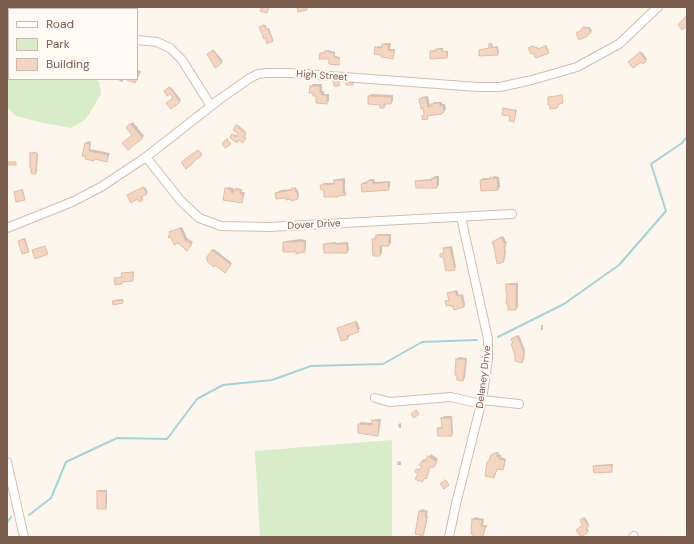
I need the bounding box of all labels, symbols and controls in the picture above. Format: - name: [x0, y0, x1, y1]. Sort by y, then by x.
- legend: [8, 8, 138, 80]
- text: Road: [46, 16, 74, 32]
- text: Park: [46, 36, 70, 52]
- text: Building: [46, 56, 90, 72]
- street label: High Street: [296, 68, 348, 84]
- street label: Dover Drive: [287, 218, 341, 232]
- street label: Delaney Drive: [474, 345, 494, 409]

